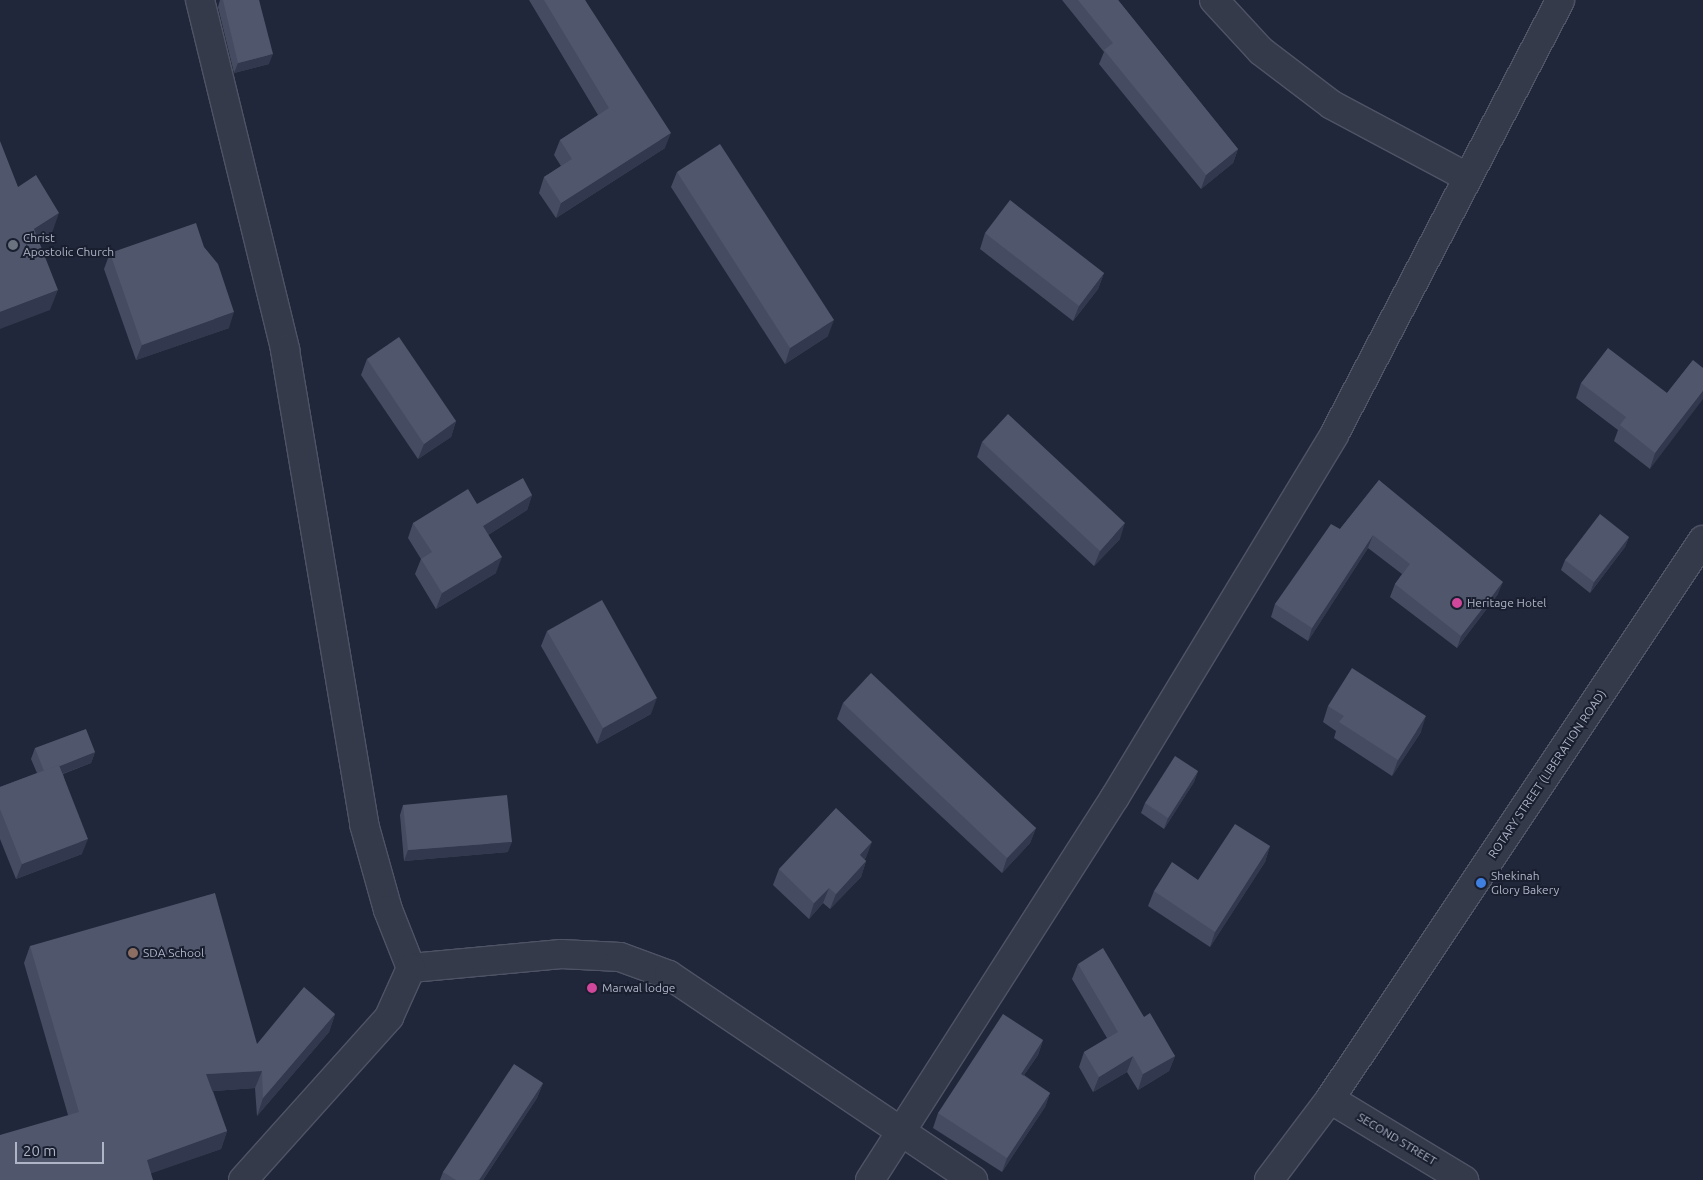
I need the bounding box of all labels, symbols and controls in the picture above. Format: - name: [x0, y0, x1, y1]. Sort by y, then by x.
- place label: Christ Apostolic Church: [23, 231, 114, 259]
- marker: Christ Apostolic Church: [7, 239, 19, 251]
- place label: Heritage Hotel: [1467, 596, 1546, 610]
- marker: Heritage Hotel: [1451, 597, 1463, 609]
- street label: ROTARY STREET (LIBERATION ROAD): [1485, 687, 1609, 861]
- place label: Shekinah Glory Bakery: [1491, 869, 1559, 897]
- marker: Shekinah Glory Bakery: [1475, 877, 1487, 889]
- place label: SDA School: [143, 946, 204, 960]
- marker: SDA School: [127, 947, 139, 959]
- place label: Marwal lodge: [602, 981, 675, 995]
- marker: Marwal lodge: [586, 982, 598, 994]
- street label: SECOND STREET: [1355, 1110, 1439, 1168]
- scale bar: [18, 1132, 106, 1164]
- text: 20 m: [23, 1142, 56, 1159]

